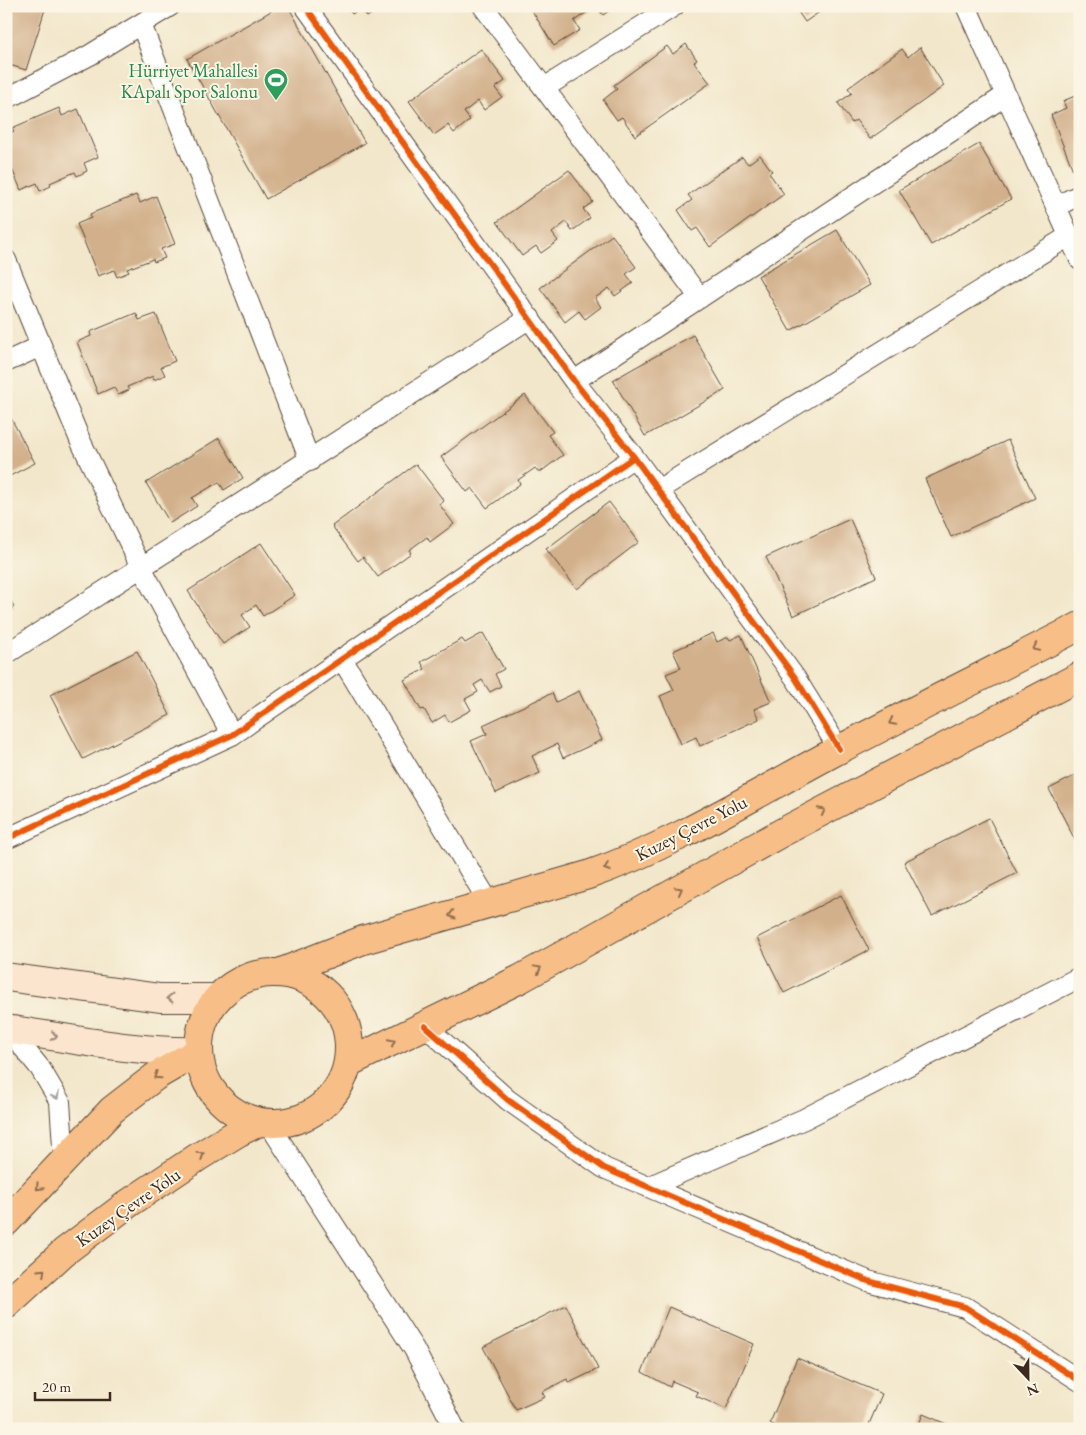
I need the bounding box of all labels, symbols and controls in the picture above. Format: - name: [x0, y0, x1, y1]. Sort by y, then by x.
- place label: Hürriyet Mahallesi KApalı Spor Salonu: [121, 59, 259, 103]
- sports icon: Hürriyet Mahallesi KApalı Spor Salonu: [263, 67, 289, 101]
- one-way arrow: [1033, 642, 1042, 652]
- one-way arrow: [888, 716, 897, 726]
- street label: Kuzey Çevre Yolu: [631, 790, 751, 866]
- one-way arrow: [816, 807, 825, 817]
- one-way arrow: [604, 862, 612, 872]
- one-way arrow: [674, 886, 683, 896]
- one-way arrow: [448, 909, 456, 919]
- one-way arrow: [532, 966, 541, 976]
- one-way arrow: [165, 993, 173, 1003]
- one-way arrow: [51, 1030, 59, 1041]
- one-way arrow: [387, 1038, 396, 1048]
- one-way arrow: [153, 1070, 163, 1079]
- one-way arrow: [50, 1091, 60, 1100]
- one-way arrow: [196, 1152, 205, 1162]
- street label: Kuzey Çevre Yolu: [71, 1162, 185, 1252]
- one-way arrow: [36, 1181, 45, 1190]
- one-way arrow: [36, 1269, 45, 1278]
- north arrow: [1004, 1352, 1054, 1402]
- scale bar: [35, 1370, 110, 1402]
- text: 20 m: [42, 1377, 71, 1396]
- text: N: [1024, 1380, 1041, 1401]

